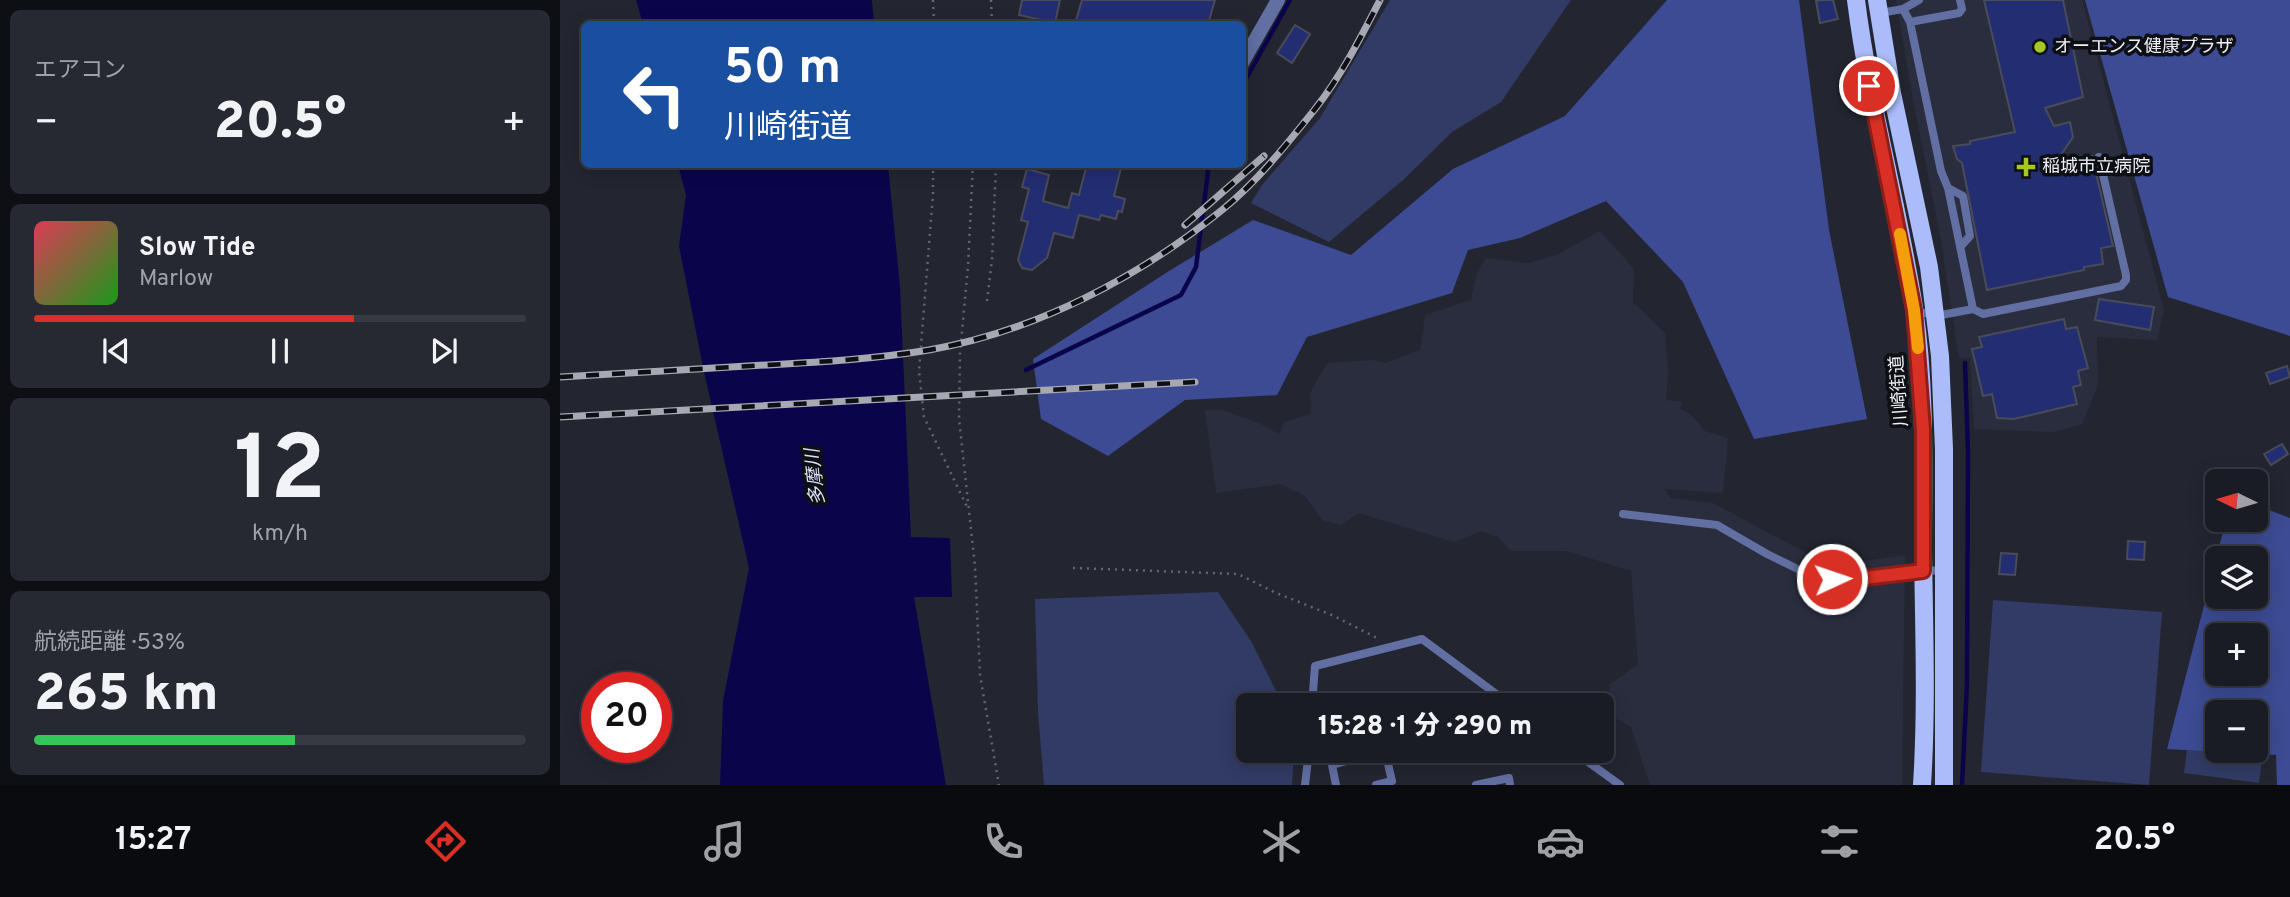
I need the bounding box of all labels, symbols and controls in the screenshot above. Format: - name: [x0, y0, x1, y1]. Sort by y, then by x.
- place label: オーエンス健康プラザ: [2054, 36, 2234, 59]
- text: 50 m: [724, 39, 841, 101]
- marker: オーエンス健康プラザ: [2032, 39, 2048, 55]
- icon: left: [609, 49, 700, 140]
- pin: [1839, 56, 1899, 116]
- text: エアコン: [34, 57, 126, 86]
- icon: arrive: [1850, 67, 1888, 105]
- text: 20.5°: [214, 91, 346, 157]
- text: −: [34, 100, 59, 149]
- text: +: [501, 100, 526, 149]
- text: 川崎街道: [724, 109, 852, 149]
- place label: 稲城市立病院: [2042, 156, 2150, 179]
- marker: 稲城市立病院: [2016, 157, 2036, 177]
- text: Slow Tide: [139, 232, 256, 265]
- text: Marlow: [139, 265, 213, 294]
- icon: previous: [97, 332, 135, 370]
- icon: pause: [261, 332, 299, 370]
- icon: next: [425, 332, 463, 370]
- street label: 川崎街道: [1886, 354, 1914, 428]
- text: 12: [234, 417, 326, 532]
- water label: 多摩川: [801, 445, 831, 507]
- north arrow: [2205, 469, 2268, 532]
- map controls: [2205, 469, 2268, 763]
- text: km/h: [252, 520, 308, 549]
- position arrow: [1795, 542, 1869, 616]
- button: layers: [2205, 546, 2268, 609]
- button: +: [2205, 623, 2268, 686]
- text: 航続距離 · 53%: [34, 629, 185, 658]
- text: 265 km: [34, 663, 218, 729]
- speed limit sign: 20: [581, 672, 672, 763]
- button: −: [2205, 700, 2268, 763]
- text: 15:28 · 1 分 · 290 m: [1318, 711, 1532, 744]
- icon: directions: [421, 817, 470, 866]
- icon: music: [700, 817, 749, 866]
- icon: phone: [979, 817, 1028, 866]
- icon: climate: [1257, 817, 1306, 866]
- icon: car: [1536, 817, 1585, 866]
- icon: filters: [1815, 817, 1864, 866]
- text: 15:27: [115, 821, 191, 861]
- text: 20.5°: [2094, 821, 2175, 861]

